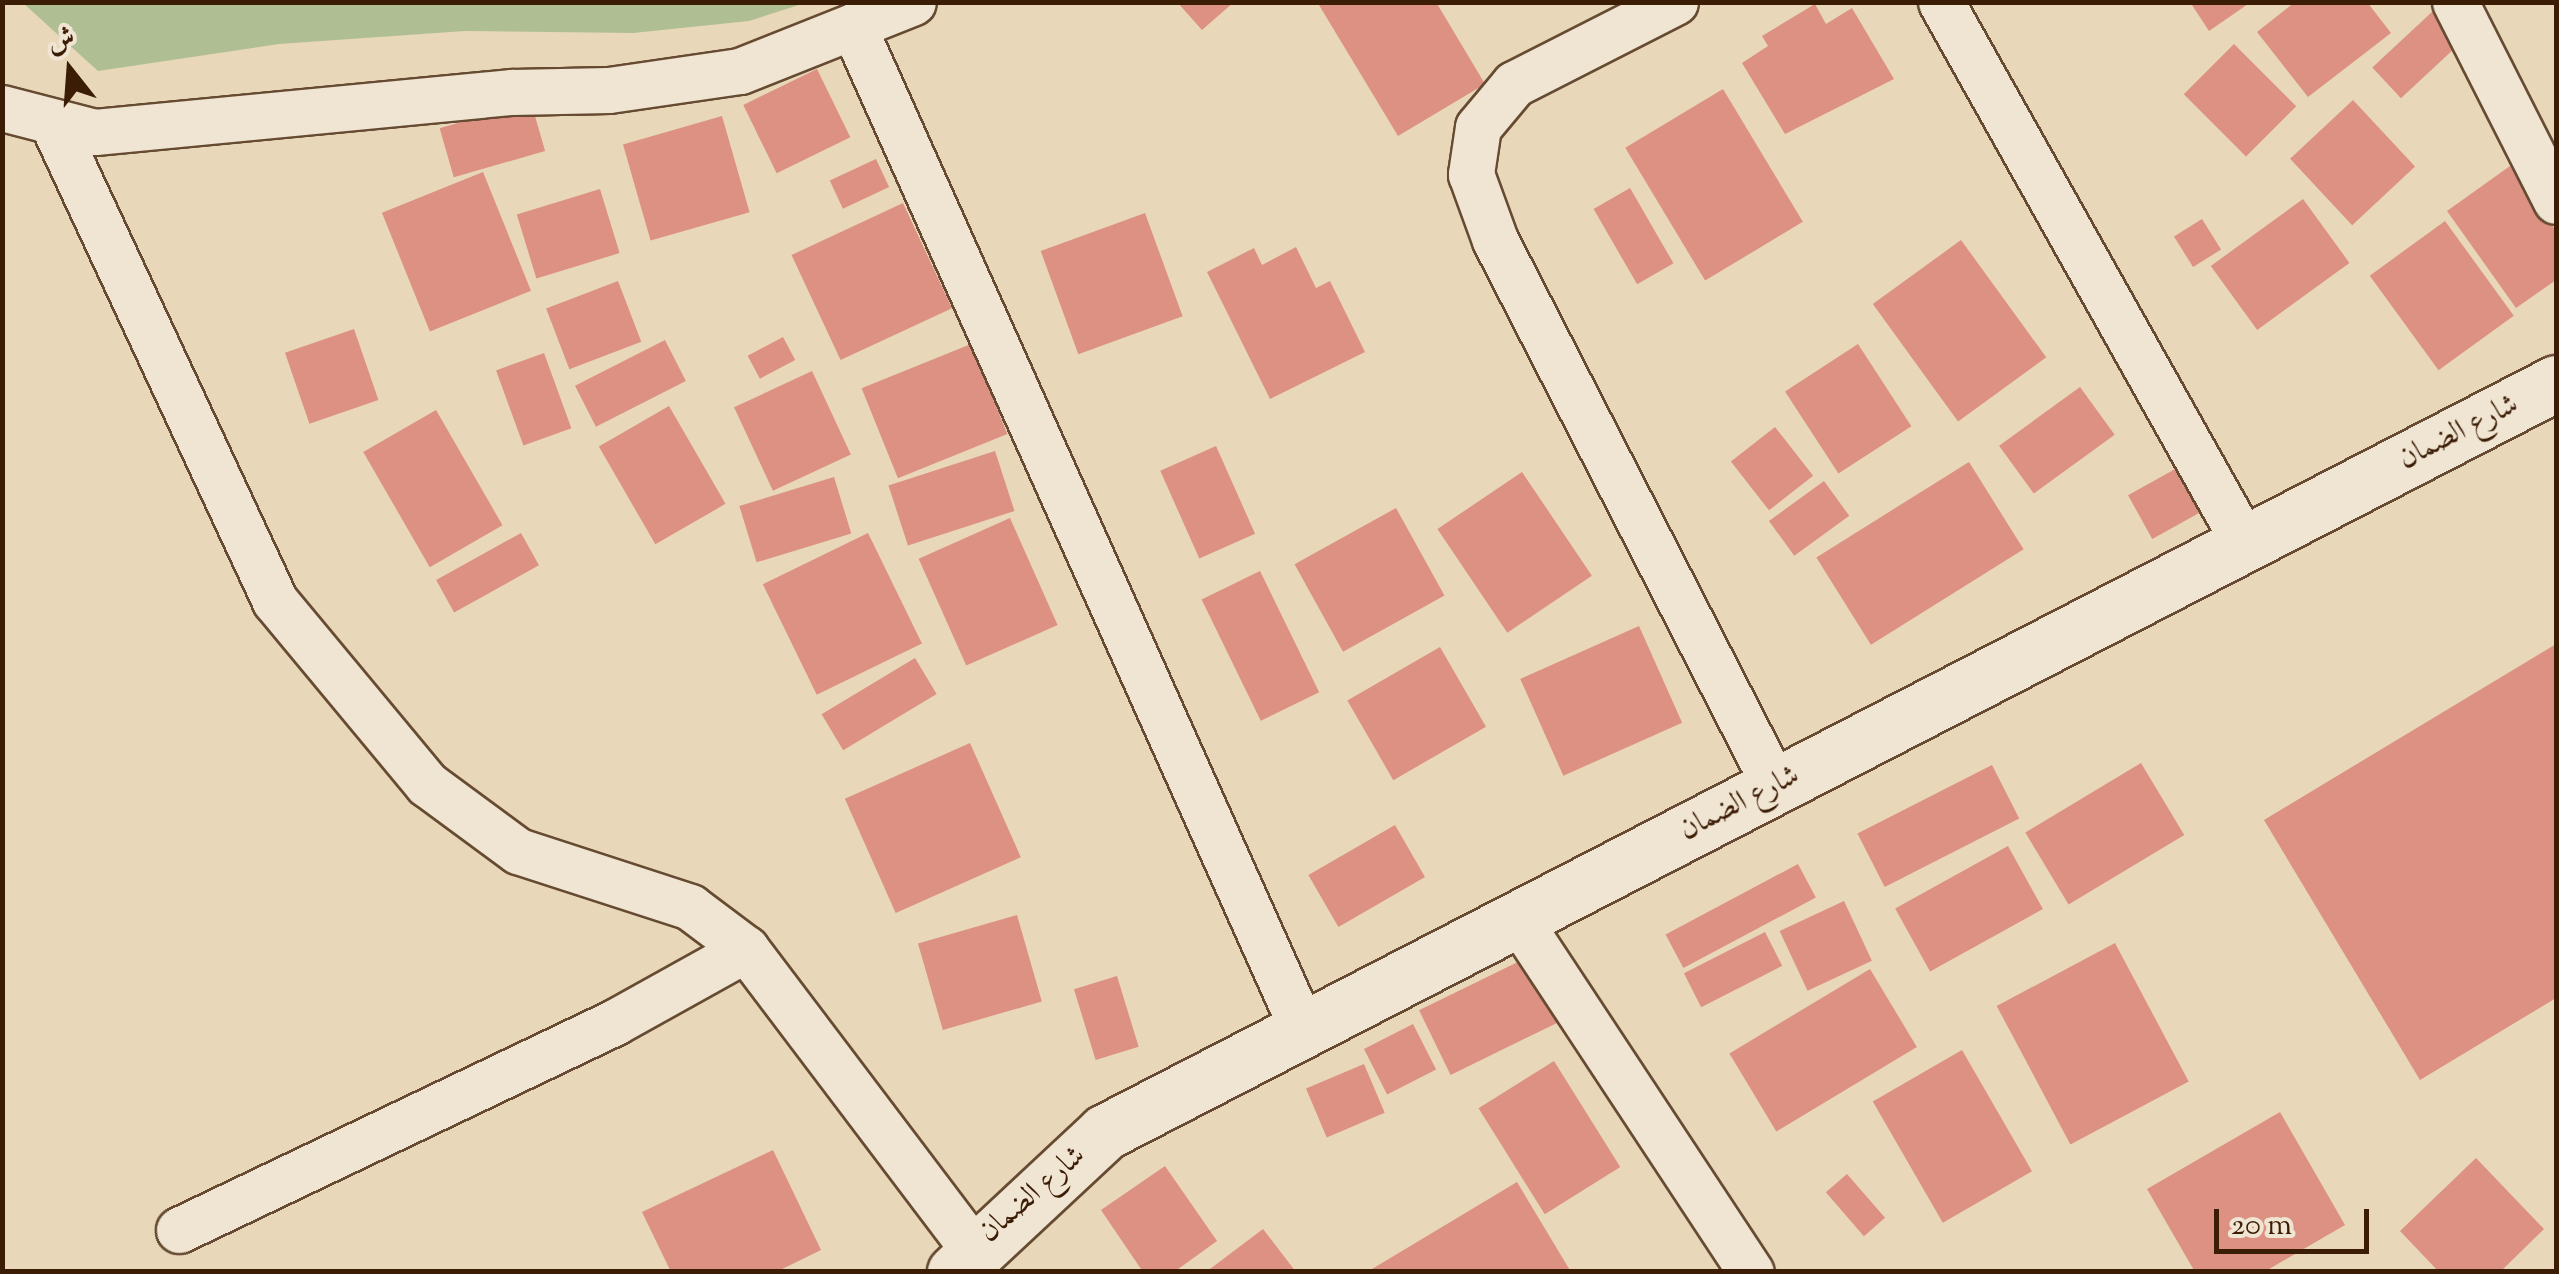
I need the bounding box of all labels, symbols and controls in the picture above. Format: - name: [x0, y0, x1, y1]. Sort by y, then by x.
- text: ش: [42, 18, 80, 64]
- north arrow: [20, 20, 120, 120]
- street label: شارع الضمان: [2393, 387, 2525, 479]
- street label: شارع الضمان: [1674, 758, 1806, 850]
- street label: شارع الضمان: [972, 1139, 1094, 1251]
- scale bar: [2219, 1189, 2374, 1251]
- text: 20 m: [2231, 1205, 2292, 1248]

